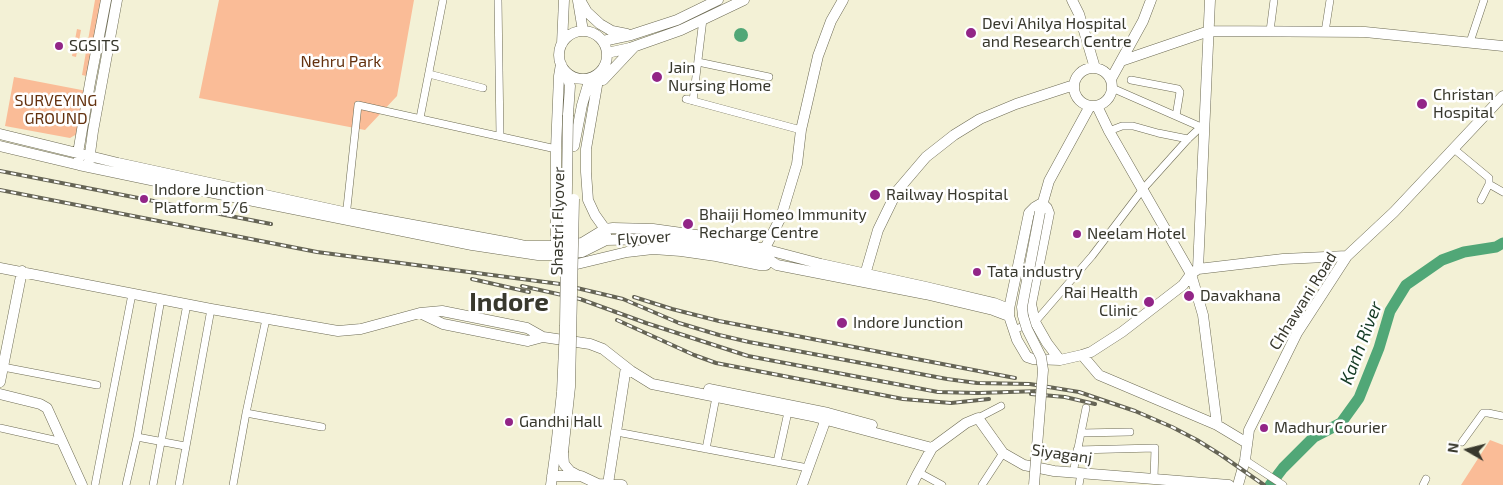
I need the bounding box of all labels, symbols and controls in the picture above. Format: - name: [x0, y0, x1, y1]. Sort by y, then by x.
- place label: Devi Ahilya Hospital and Research Centre: [982, 14, 1132, 52]
- marker: Devi Ahilya Hospital and Research Centre: [964, 26, 978, 40]
- place label: SGSITS: [69, 36, 119, 56]
- marker: SGSITS: [53, 40, 65, 52]
- park label: Nehru Park: [301, 52, 381, 72]
- place label: Jain Nursing Home: [668, 58, 771, 96]
- marker: Jain Nursing Home: [650, 70, 664, 84]
- place label: Christan Hospital: [1433, 85, 1494, 123]
- park label: SURVEYING GROUND: [15, 91, 97, 129]
- marker: Christan Hospital: [1415, 97, 1429, 111]
- street label: Shastri Flyover: [547, 166, 569, 276]
- place label: Indore Junction Platform 5/6: [154, 180, 264, 218]
- place label: Railway Hospital: [886, 185, 1008, 205]
- marker: Railway Hospital: [868, 188, 882, 202]
- marker: Indore Junction Platform 5/6: [138, 193, 150, 205]
- place label: Bhaiji Homeo Immunity Recharge Centre: [699, 205, 867, 243]
- marker: Bhaiji Homeo Immunity Recharge Centre: [681, 217, 695, 231]
- place label: Neelam Hotel: [1087, 224, 1186, 244]
- street label: Flyover: [617, 227, 671, 249]
- marker: Neelam Hotel: [1071, 228, 1083, 240]
- street label: Chhawani Road: [1265, 248, 1341, 354]
- place label: Tata industry: [987, 262, 1083, 282]
- marker: Tata industry: [971, 266, 983, 278]
- place label: Rai Health Clinic: [1064, 283, 1138, 321]
- district label: Indore: [469, 286, 549, 318]
- place label: Davakhana: [1200, 286, 1281, 306]
- marker: Davakhana: [1182, 289, 1196, 303]
- marker: Rai Health Clinic: [1142, 295, 1156, 309]
- water label: Kanh River: [1335, 298, 1387, 388]
- place label: Indore Junction: [853, 313, 963, 333]
- marker: Indore Junction: [835, 316, 849, 330]
- place label: Gandhi Hall: [519, 412, 602, 432]
- marker: Gandhi Hall: [503, 416, 515, 428]
- place label: Madhur Courier: [1274, 418, 1387, 438]
- marker: Madhur Courier: [1258, 422, 1270, 434]
- north arrow: [1443, 425, 1493, 475]
- street label: Siyaganj: [1030, 440, 1094, 468]
- text: N: [1444, 442, 1462, 454]

